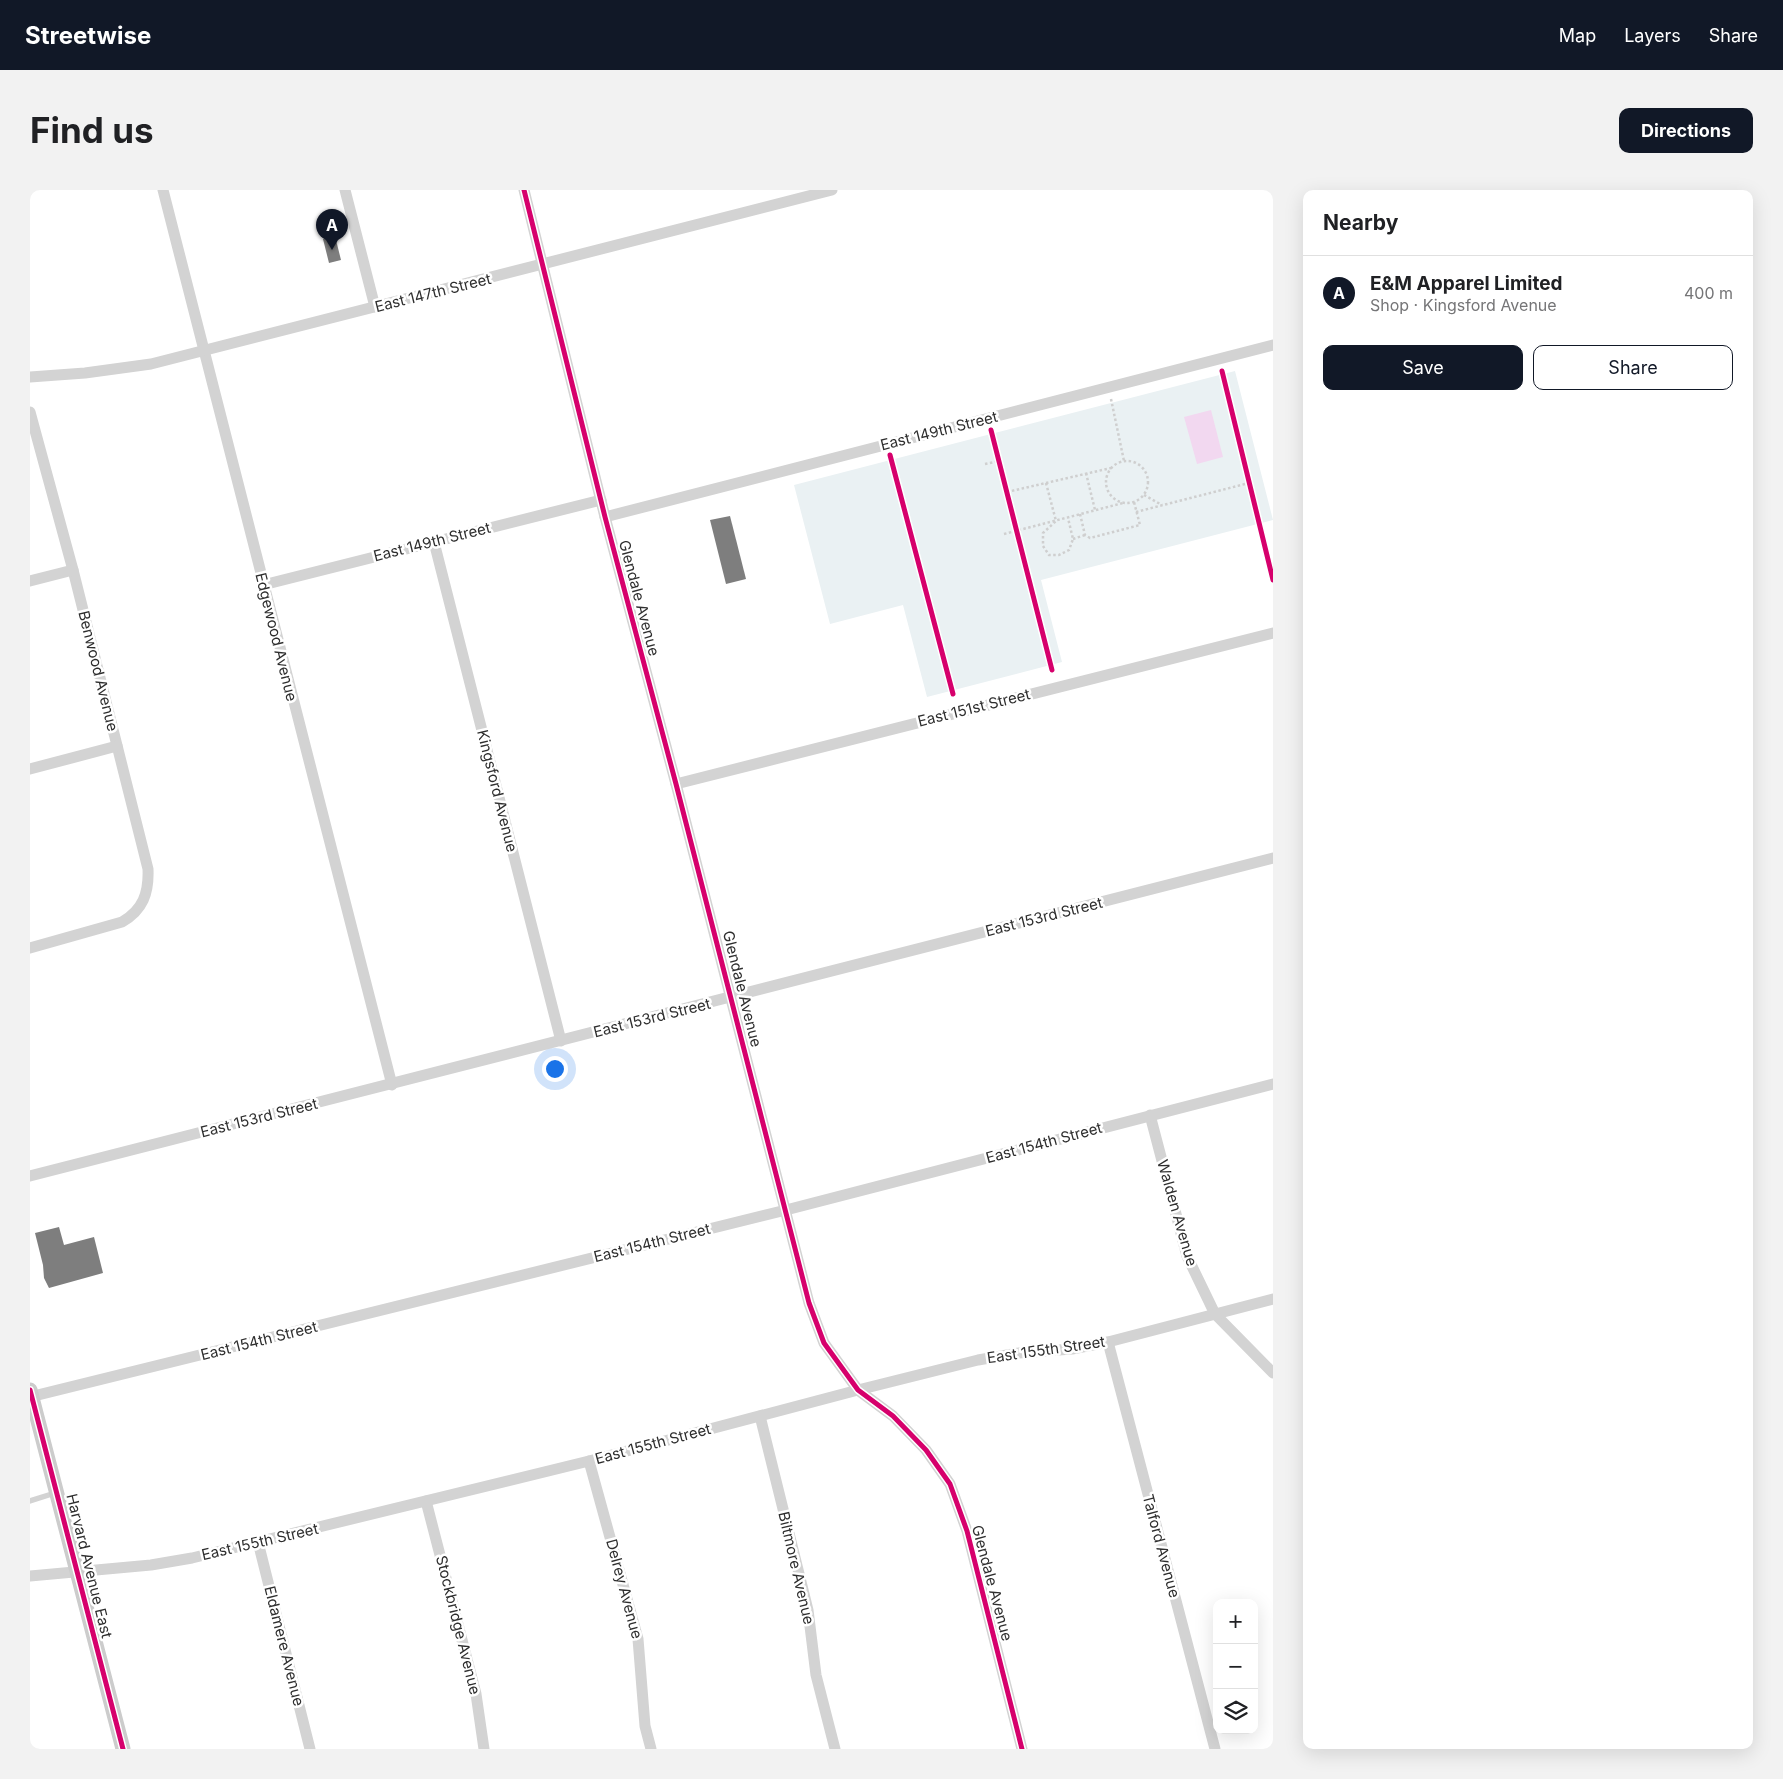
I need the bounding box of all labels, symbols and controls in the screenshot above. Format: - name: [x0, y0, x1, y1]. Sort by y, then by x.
- text: Streetwise: [25, 21, 151, 50]
- text: Map: [1559, 25, 1596, 46]
- text: Layers: [1624, 25, 1681, 46]
- text: Share: [1709, 25, 1758, 46]
- button: Directions: [1619, 108, 1753, 153]
- text: Find us: [30, 109, 154, 151]
- pin: A: [316, 209, 348, 250]
- text: Nearby: [1323, 210, 1398, 235]
- street label: East 147th Street: [373, 269, 493, 316]
- text: E&M Apparel Limited: [1370, 272, 1563, 295]
- text: A: [1333, 283, 1345, 303]
- text: 400 m: [1684, 283, 1733, 303]
- text: Shop · Kingsford Avenue: [1370, 295, 1557, 315]
- button: Save: [1323, 345, 1523, 390]
- button: Share: [1533, 345, 1733, 390]
- street label: East 149th Street: [878, 407, 1000, 454]
- street label: East 149th Street: [371, 518, 493, 565]
- street label: Glendale Avenue: [615, 538, 664, 658]
- street label: Edgewood Avenue: [251, 571, 302, 703]
- street label: Benwood Avenue: [74, 609, 123, 733]
- street label: East 151st Street: [916, 684, 1032, 731]
- street label: Kingsford Avenue: [473, 728, 522, 854]
- street label: East 153rd Street: [983, 893, 1105, 940]
- street label: Glendale Avenue: [719, 929, 766, 1049]
- street label: East 153rd Street: [591, 994, 713, 1041]
- your location: [542, 1056, 568, 1082]
- street label: East 153rd Street: [198, 1094, 320, 1141]
- street label: East 154th Street: [984, 1118, 1104, 1167]
- street label: Walden Avenue: [1153, 1157, 1202, 1268]
- street label: East 154th Street: [591, 1219, 712, 1266]
- street label: East 154th Street: [198, 1317, 319, 1364]
- street label: East 155th Street: [986, 1332, 1106, 1367]
- street label: East 155th Street: [593, 1419, 713, 1468]
- street label: Harvard Avenue East: [62, 1492, 117, 1640]
- street label: Talford Avenue: [1139, 1492, 1184, 1600]
- street label: Biltmore Avenue: [774, 1510, 819, 1626]
- street label: East 155th Street: [200, 1519, 320, 1564]
- street label: Glendale Avenue: [968, 1523, 1017, 1643]
- street label: Delrey Avenue: [602, 1537, 647, 1641]
- street label: Stockbridge Avenue: [432, 1553, 485, 1697]
- street label: Eldamere Avenue: [260, 1584, 309, 1708]
- map controls: [1213, 1599, 1258, 1734]
- button: +: [1213, 1599, 1258, 1644]
- button: −: [1213, 1644, 1258, 1689]
- button: layers: [1213, 1689, 1258, 1734]

